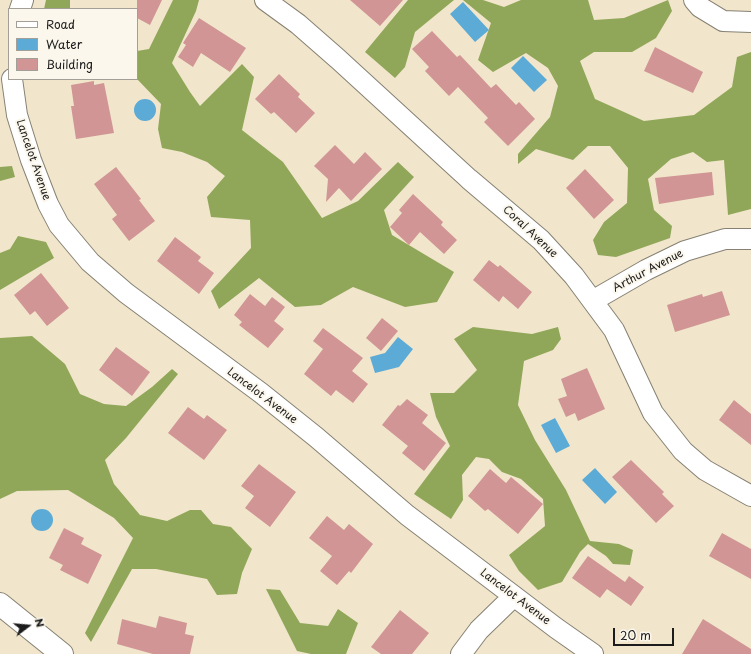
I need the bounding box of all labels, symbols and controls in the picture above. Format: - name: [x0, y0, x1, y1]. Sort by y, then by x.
- legend: [8, 8, 138, 80]
- text: Road: [46, 15, 75, 33]
- text: Water: [46, 35, 82, 53]
- text: Building: [46, 55, 93, 73]
- street label: Lancelot Avenue: [13, 118, 53, 202]
- street label: Coral Avenue: [500, 203, 560, 261]
- street label: Arthur Avenue: [610, 247, 686, 295]
- street label: Lancelot Avenue: [224, 365, 300, 427]
- street label: Lancelot Avenue: [477, 566, 553, 628]
- north arrow: [8, 606, 48, 646]
- text: N: [31, 616, 49, 629]
- scale bar: [615, 620, 676, 646]
- text: 20 m: [620, 626, 651, 644]

